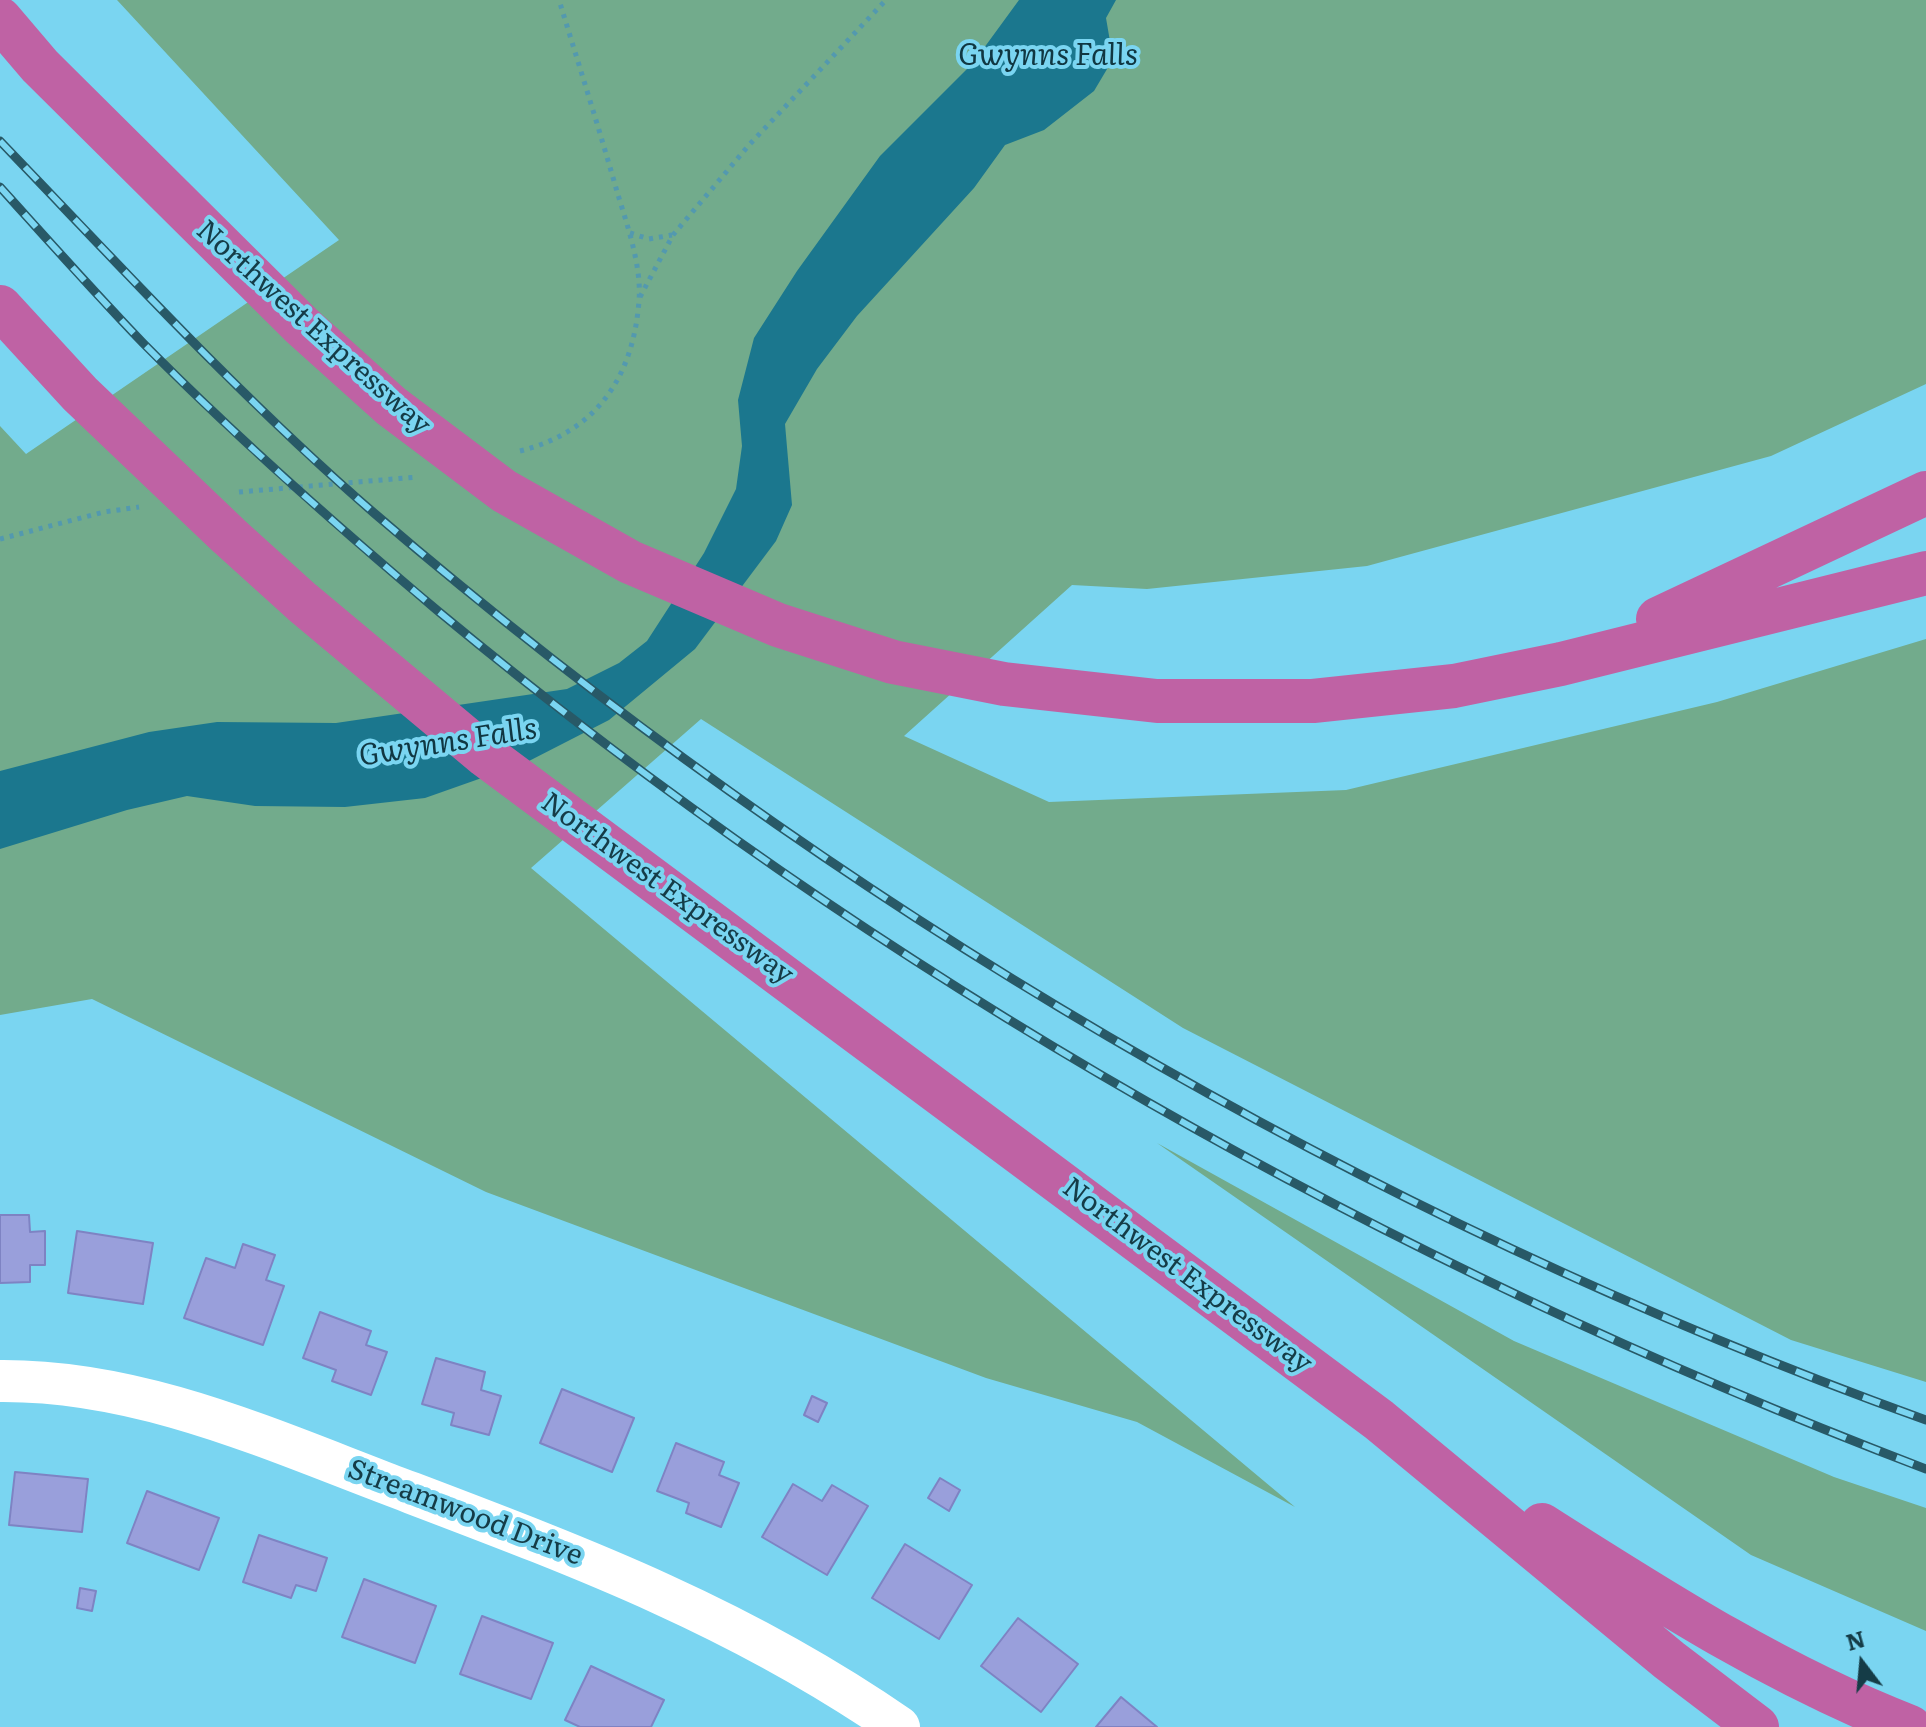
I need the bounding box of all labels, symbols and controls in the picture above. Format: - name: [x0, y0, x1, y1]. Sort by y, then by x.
- water label: Gwynns Falls: [958, 38, 1138, 74]
- street label: Northwest Expressway: [189, 214, 437, 442]
- water label: Gwynns Falls: [356, 711, 540, 775]
- street label: Northwest Expressway: [534, 786, 800, 992]
- street label: Northwest Expressway: [1056, 1171, 1318, 1381]
- street label: Streamwood Drive: [343, 1453, 587, 1573]
- text: N: [1842, 1621, 1869, 1658]
- north arrow: [1822, 1623, 1902, 1703]

